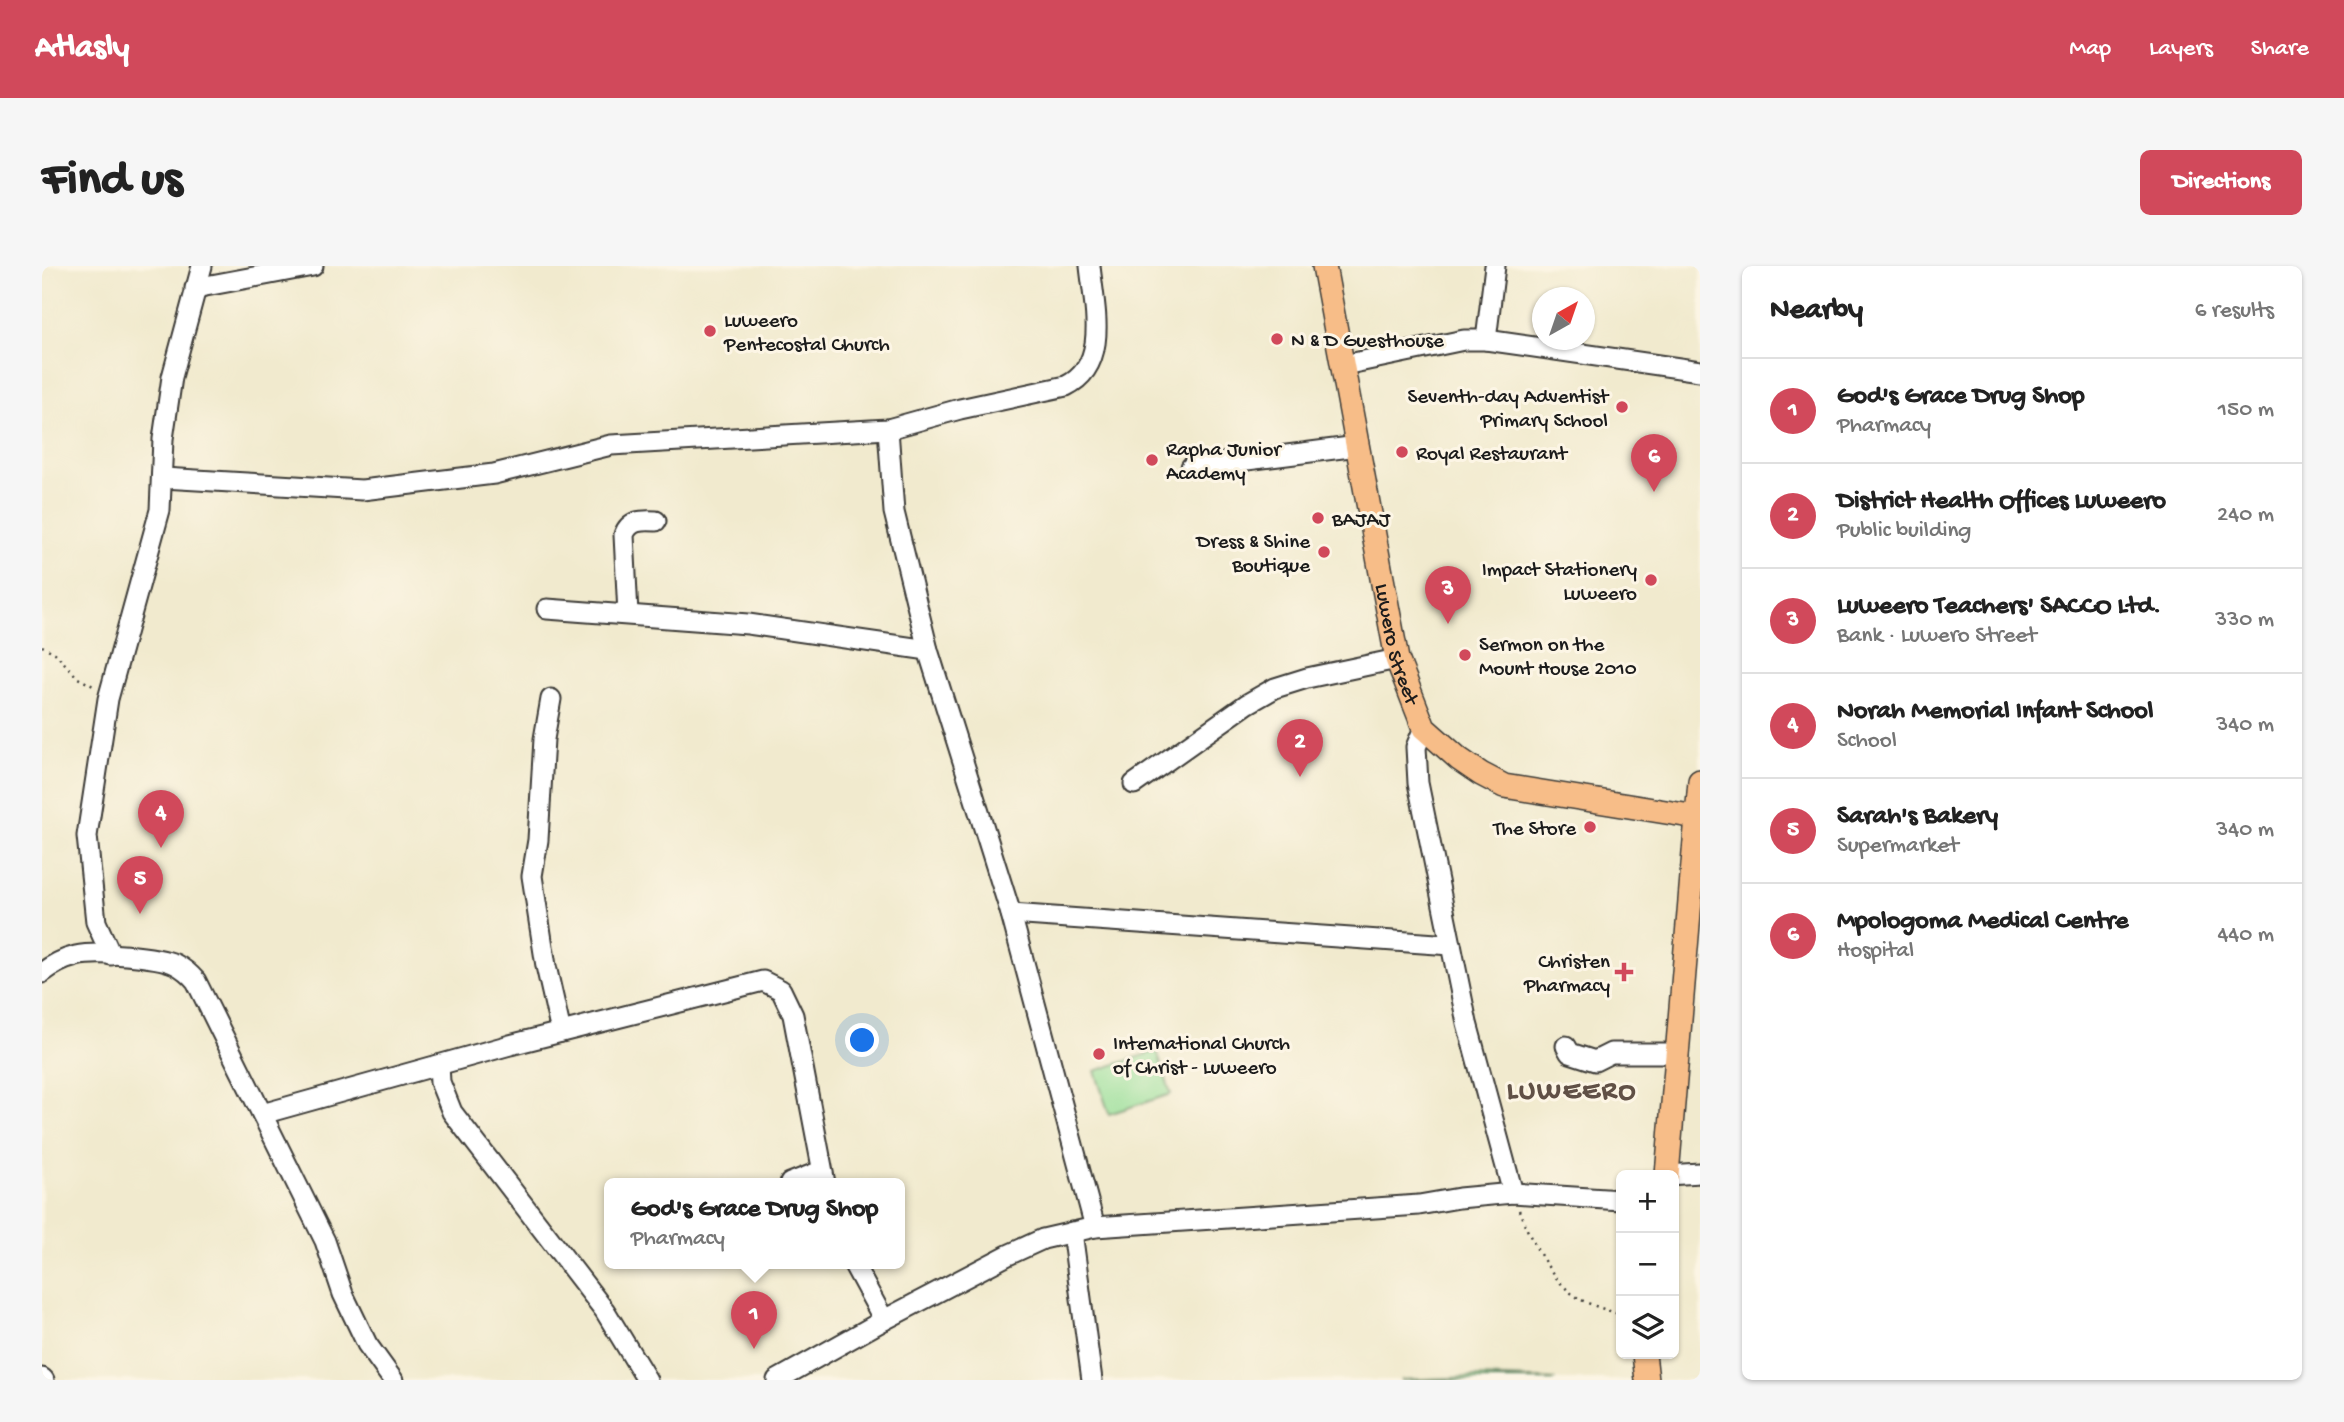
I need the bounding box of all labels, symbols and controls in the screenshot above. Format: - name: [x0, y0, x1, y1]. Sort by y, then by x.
- text: Atlasly: [35, 30, 129, 68]
- text: Map: [2069, 35, 2111, 64]
- text: Layers: [2149, 35, 2213, 64]
- text: Share: [2251, 35, 2309, 64]
- button: Directions: [2140, 150, 2302, 215]
- text: Find us: [42, 153, 182, 211]
- north arrow: [1532, 287, 1595, 350]
- text: Nearby: [1770, 294, 1863, 329]
- text: 6 results: [2195, 298, 2274, 325]
- place label: Luweero Pentecostal Church: [723, 310, 890, 359]
- marker: Luweero Pentecostal Church: [702, 323, 718, 339]
- place label: N & D Guesthouse: [1291, 330, 1445, 355]
- marker: N & D Guesthouse: [1269, 331, 1285, 347]
- text: God's Grace Drug Shop: [1837, 382, 2085, 413]
- place label: Seventh-day Adventist Primary School: [1407, 386, 1610, 435]
- text: 1: [1788, 397, 1798, 424]
- text: 150 m: [2218, 397, 2274, 424]
- marker: Seventh-day Adventist Primary School: [1614, 399, 1630, 415]
- text: Pharmacy: [1837, 413, 1931, 440]
- pin: 6: [1631, 434, 1677, 492]
- place label: Rapha Junior Academy: [1166, 439, 1282, 488]
- place label: Royal Restaurant: [1416, 443, 1569, 468]
- marker: Royal Restaurant: [1394, 444, 1410, 460]
- marker: Rapha Junior Academy: [1144, 452, 1160, 468]
- text: District Health Offices Luweero: [1837, 487, 2166, 518]
- text: 2: [1787, 502, 1799, 529]
- text: 240 m: [2217, 502, 2274, 529]
- place label: BAJAJ: [1331, 509, 1391, 534]
- marker: BAJAJ: [1310, 510, 1326, 526]
- text: Public building: [1837, 518, 1971, 545]
- place label: Dress & Shine Boutique: [1195, 531, 1311, 580]
- marker: Dress & Shine Boutique: [1316, 544, 1332, 560]
- place label: Impact Stationery Luweero: [1482, 559, 1637, 608]
- pin: 3: [1425, 566, 1471, 624]
- marker: Impact Stationery Luweero: [1643, 572, 1659, 588]
- street label: Luwero Street: [1367, 582, 1424, 711]
- text: Luweero Teachers' SACCO Ltd.: [1837, 592, 2161, 623]
- text: 3: [1787, 607, 1799, 634]
- text: 330 m: [2215, 607, 2274, 634]
- text: Bank · Luwero Street: [1837, 623, 2037, 650]
- place label: Sermon on the Mount House 2010: [1479, 634, 1637, 683]
- marker: Sermon on the Mount House 2010: [1457, 647, 1473, 663]
- text: Norah Memorial Infant School: [1837, 697, 2154, 728]
- text: 4: [1788, 712, 1798, 739]
- text: 340 m: [2216, 712, 2274, 739]
- pin: 2: [1277, 719, 1323, 777]
- text: School: [1837, 728, 1897, 755]
- pin: 4: [138, 790, 184, 848]
- text: Sarah's Bakery: [1837, 802, 1998, 833]
- text: 5: [1787, 817, 1799, 844]
- text: 340 m: [2216, 817, 2274, 844]
- place label: The Store: [1492, 818, 1577, 843]
- marker: The Store: [1582, 819, 1598, 835]
- text: Supermarket: [1837, 833, 1959, 860]
- pin: 5: [117, 856, 163, 914]
- text: Mpologoma Medical Centre: [1837, 907, 2128, 938]
- text: 6: [1787, 922, 1799, 949]
- text: 440 m: [2217, 922, 2274, 949]
- text: Hospital: [1837, 938, 1914, 965]
- place label: Christen Pharmacy: [1523, 951, 1610, 1000]
- marker: Christen Pharmacy: [1616, 964, 1632, 980]
- your location: [845, 1023, 879, 1057]
- place label: International Church of Christ - Luweero: [1113, 1033, 1290, 1082]
- marker: International Church of Christ - Luweero: [1091, 1046, 1107, 1062]
- district label: LUWEERO: [1507, 1076, 1637, 1109]
- map controls: [1616, 1170, 1679, 1359]
- button: +: [1616, 1170, 1679, 1233]
- popup: [604, 1178, 905, 1269]
- text: God's Grace Drug Shop: [631, 1195, 878, 1226]
- text: Pharmacy: [631, 1226, 725, 1253]
- button: −: [1616, 1233, 1679, 1296]
- pin: 1: [731, 1291, 777, 1349]
- button: layers: [1616, 1296, 1679, 1359]

